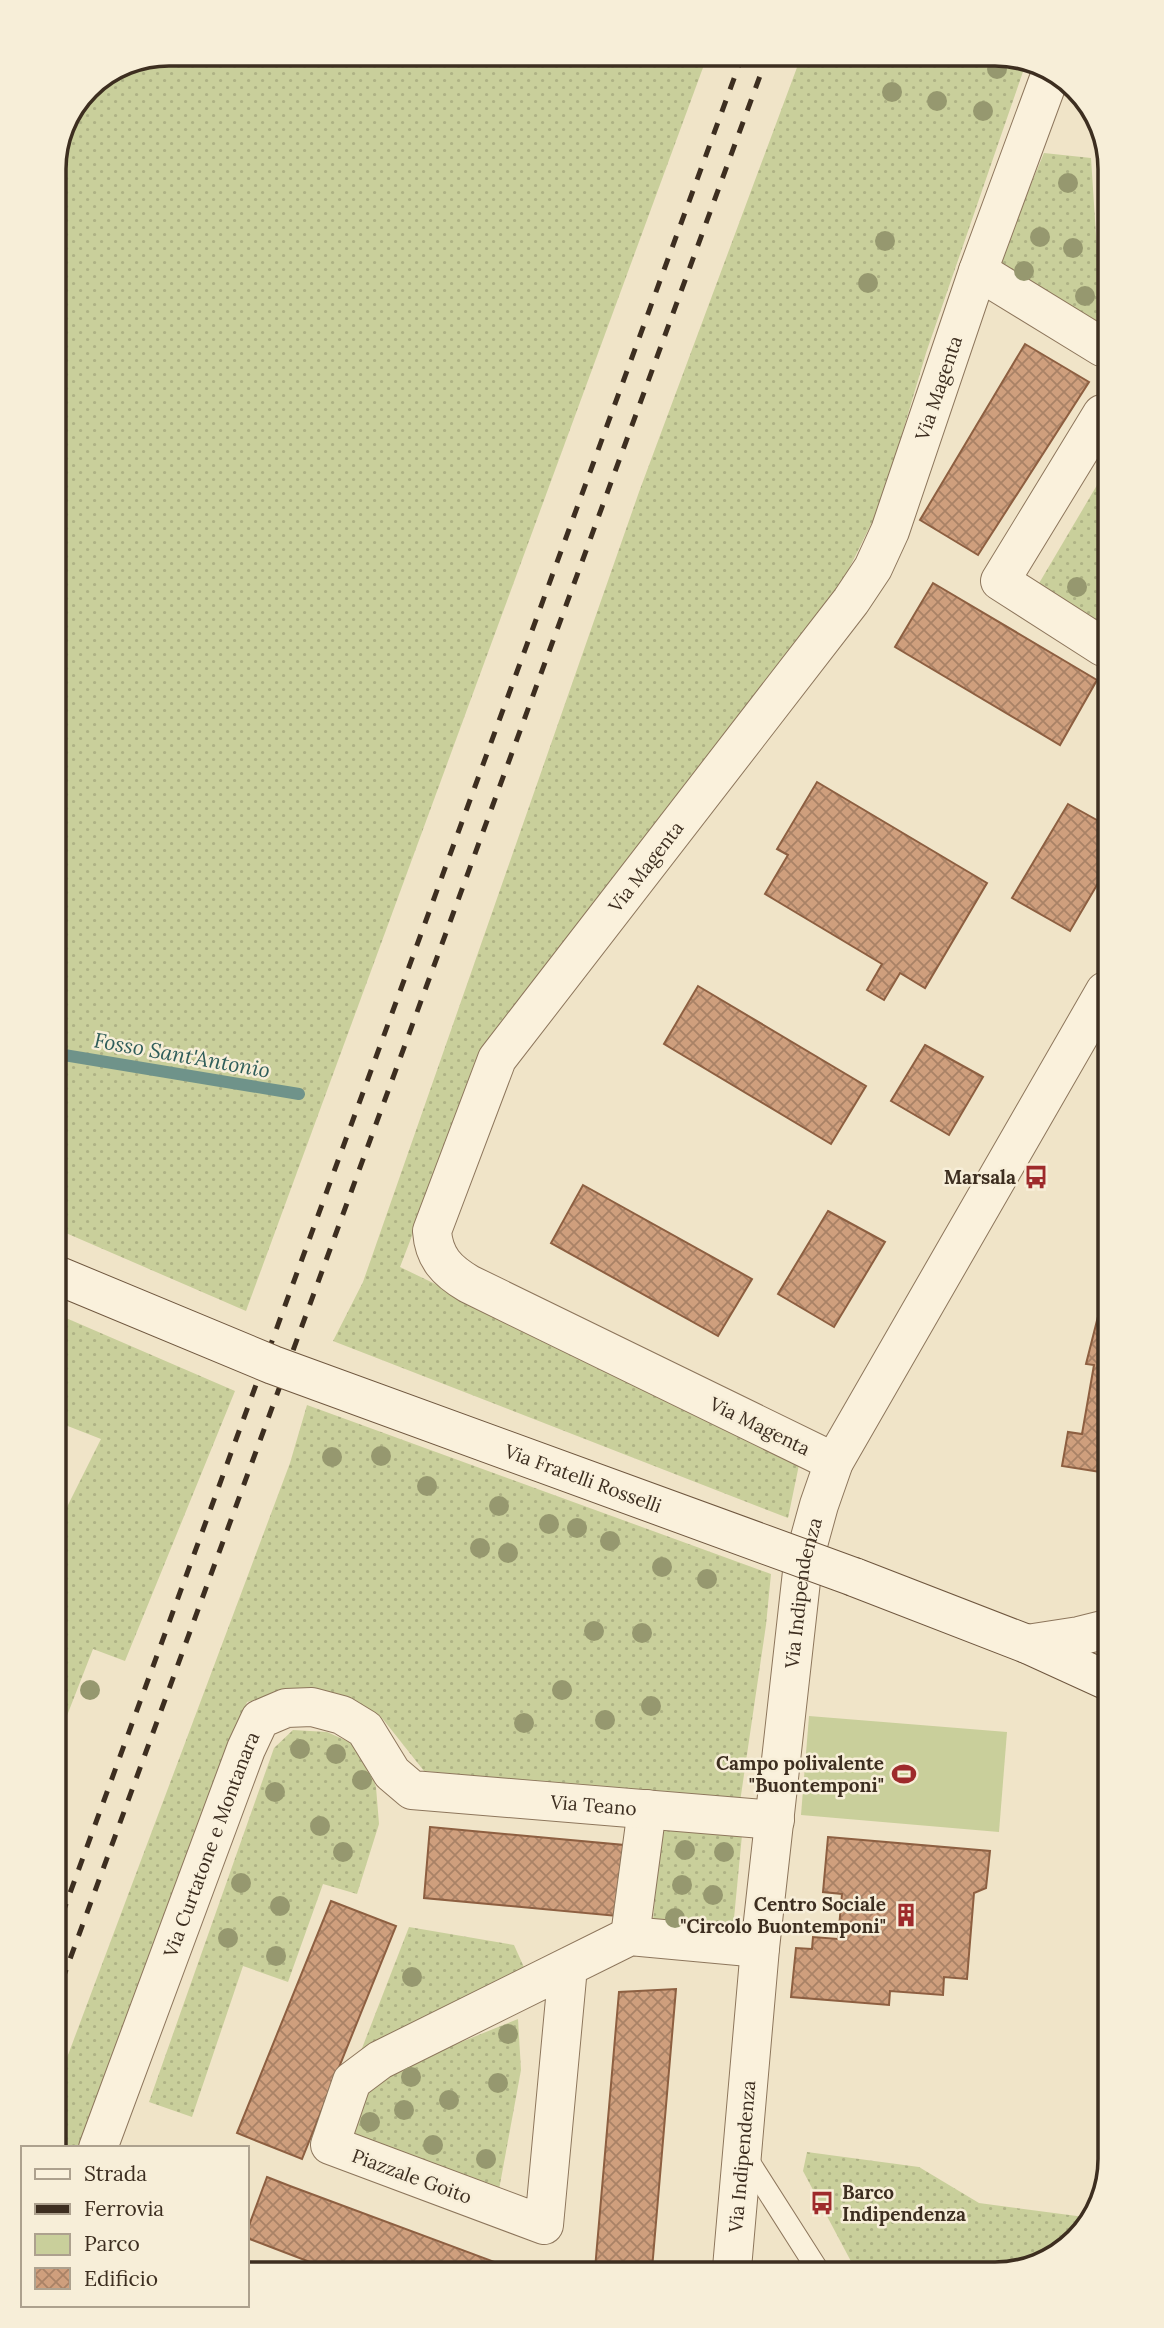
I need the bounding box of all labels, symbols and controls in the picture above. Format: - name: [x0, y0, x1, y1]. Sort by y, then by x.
- street label: Via Magenta: [909, 332, 967, 444]
- street label: Via Magenta: [602, 816, 689, 918]
- water label: Fosso Sant'Antonio: [92, 1026, 272, 1084]
- bus stop icon: Marsala: [1022, 1163, 1050, 1191]
- place label: Marsala: [944, 1165, 1016, 1189]
- street label: Via Magenta: [705, 1391, 814, 1461]
- street label: Via Fratelli Rosselli: [501, 1438, 665, 1518]
- street label: Via Indipendenza: [779, 1515, 827, 1671]
- street label: Via Curtatone e Montanara: [157, 1727, 265, 1961]
- place label: Campo polivalente "Buontemponi": [716, 1751, 884, 1797]
- sports icon: Campo polivalente "Buontemponi": [890, 1760, 918, 1788]
- street label: Via Teano: [549, 1789, 638, 1821]
- place label: Centro Sociale "Circolo Buontemponi": [680, 1892, 886, 1938]
- building icon: Centro Sociale "Circolo Buontemponi": [892, 1901, 920, 1929]
- street label: Via Indipendenza: [723, 2079, 760, 2235]
- street label: Piazzale Goito: [349, 2143, 475, 2209]
- legend: [21, 2146, 248, 2307]
- text: Strada: [84, 2160, 147, 2187]
- place label: Barco Indipendenza: [842, 2180, 966, 2226]
- bus stop icon: Barco Indipendenza: [808, 2189, 836, 2217]
- text: Ferrovia: [84, 2195, 164, 2222]
- text: Parco: [84, 2230, 140, 2257]
- text: Edificio: [84, 2265, 158, 2292]

